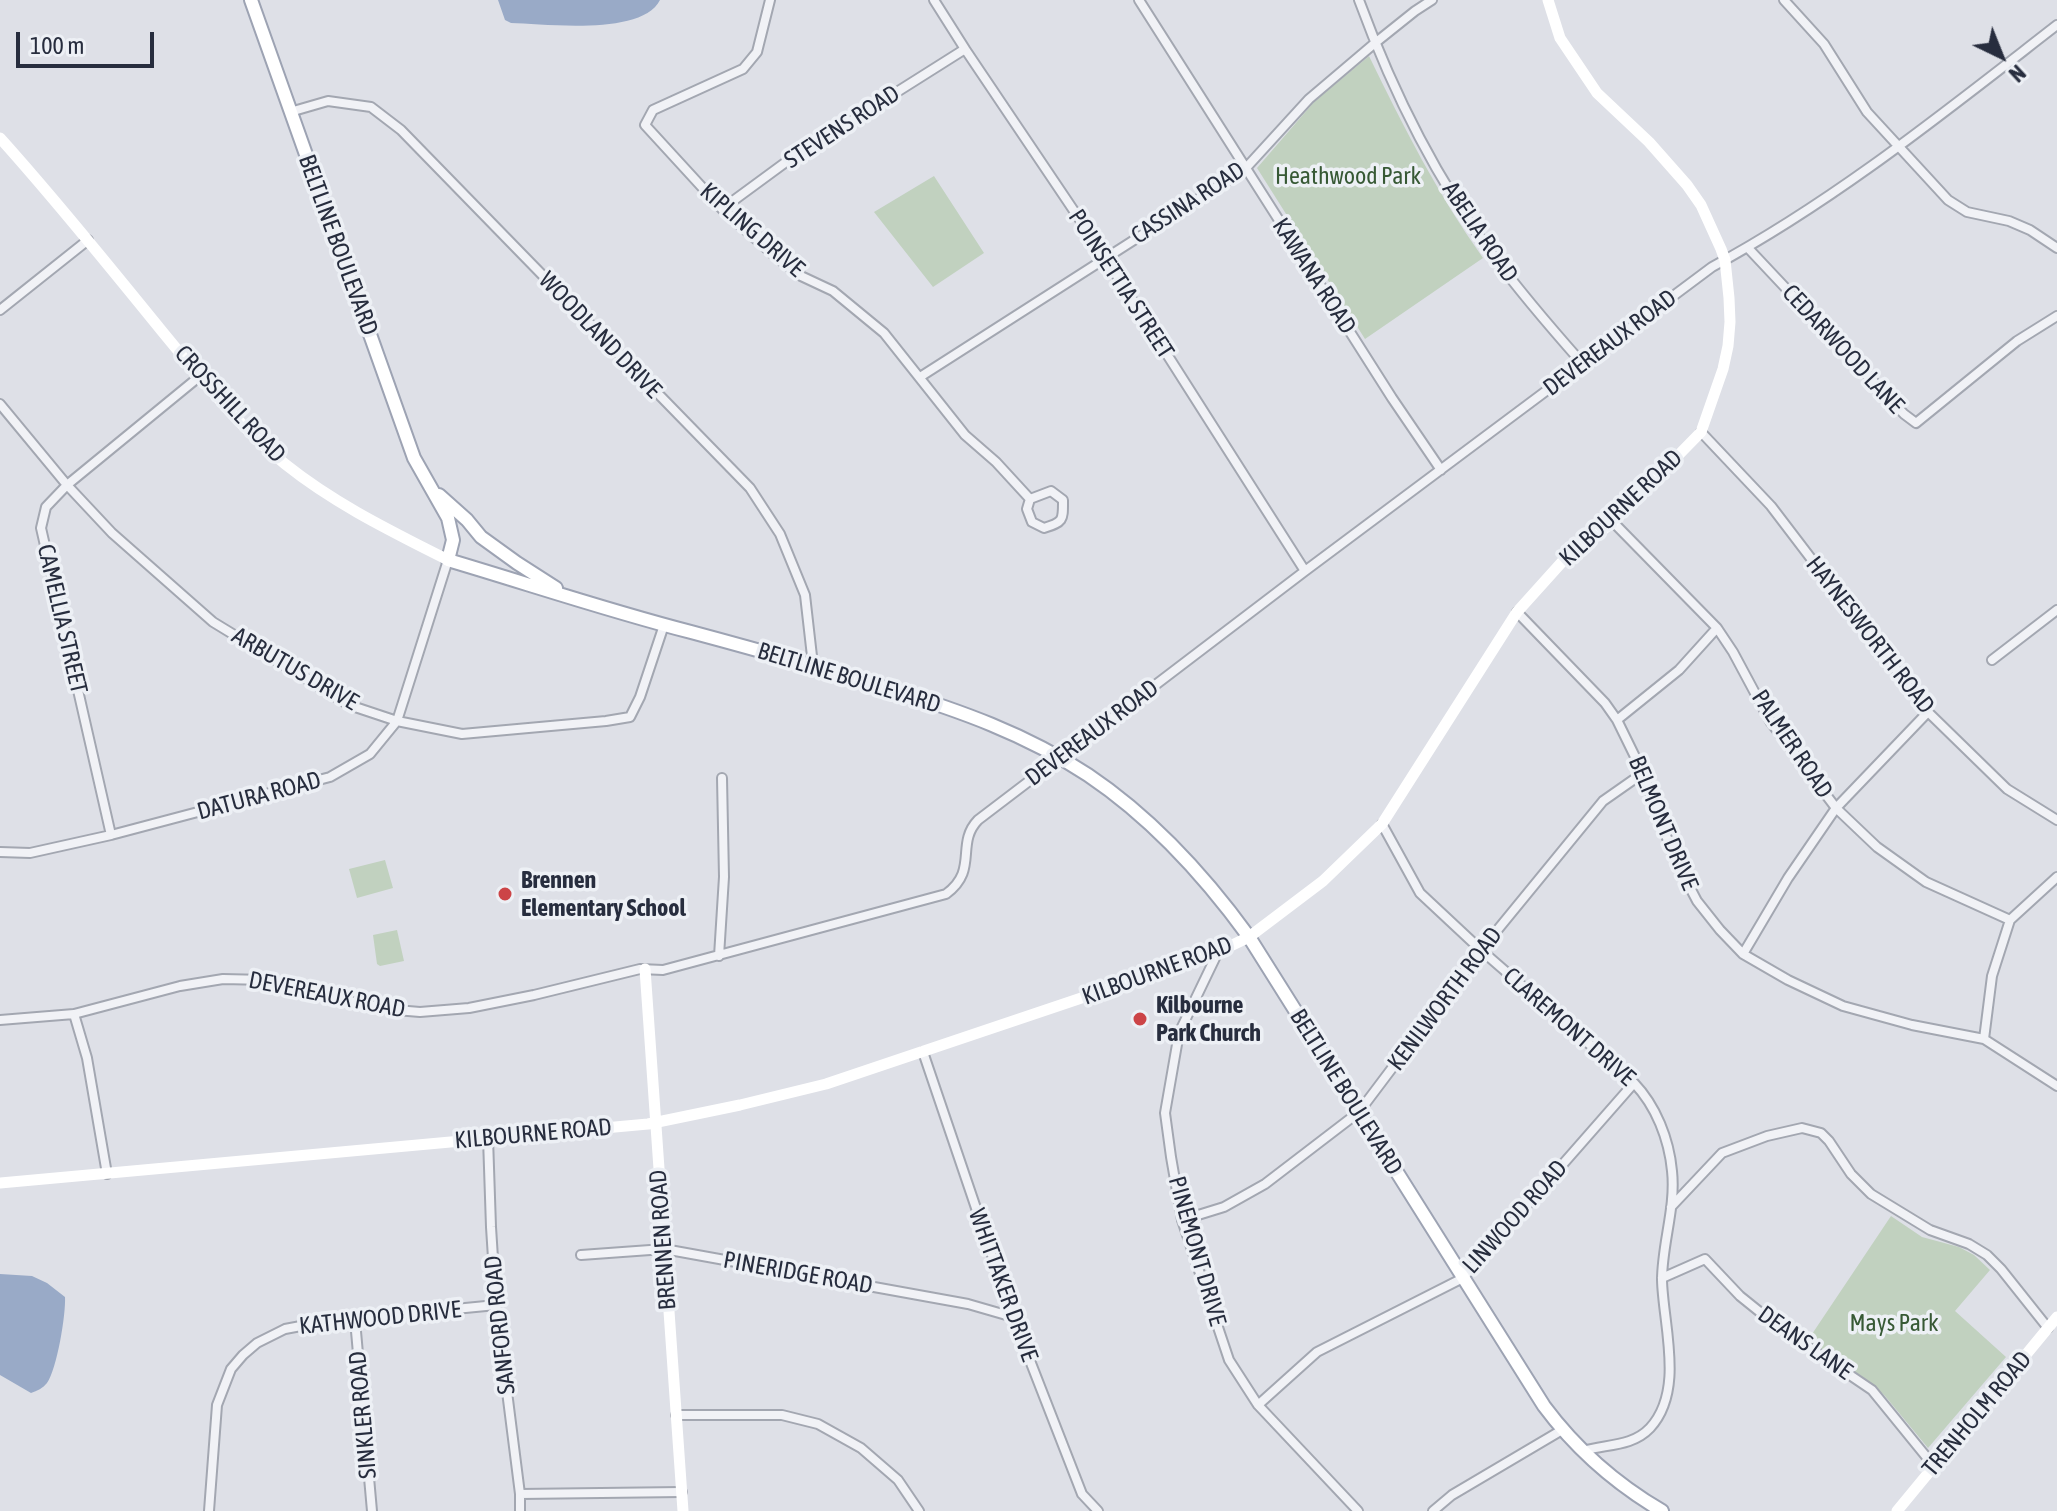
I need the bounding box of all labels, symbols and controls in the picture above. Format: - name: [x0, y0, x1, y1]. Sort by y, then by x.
- scale bar: [20, 16, 158, 66]
- north arrow: [1961, 16, 2041, 96]
- text: 100 m: [30, 32, 84, 59]
- text: N: [2004, 60, 2031, 87]
- street label: STEVENS ROAD: [779, 79, 905, 175]
- street label: BELTLINE BOULEVARD: [292, 151, 384, 339]
- street label: CASSINA ROAD: [1126, 156, 1250, 250]
- park label: Heathwood Park: [1275, 162, 1421, 190]
- street label: ABELIA ROAD: [1436, 176, 1524, 288]
- street label: KIPLING DRIVE: [694, 177, 810, 283]
- street label: POINSETTIA STREET: [1062, 204, 1180, 364]
- street label: KAWANA ROAD: [1266, 213, 1362, 339]
- street label: WOODLAND DRIVE: [533, 266, 667, 404]
- street label: CEDARWOOD LANE: [1776, 279, 1910, 419]
- street label: DEVEREAUX ROAD: [1538, 284, 1682, 402]
- street label: CROSSHILL ROAD: [168, 339, 292, 469]
- street label: KILBOURNE ROAD: [1554, 444, 1688, 572]
- street label: CAMELLIA STREET: [31, 542, 93, 696]
- street label: HAYNESWORTH ROAD: [1800, 551, 1940, 719]
- street label: ARBUTUS DRIVE: [227, 621, 363, 717]
- street label: BELTLINE BOULEVARD: [754, 636, 944, 720]
- street label: DEVEREAUX ROAD: [1020, 674, 1164, 792]
- street label: PALMER ROAD: [1745, 684, 1839, 804]
- street label: BELMONT DRIVE: [1622, 752, 1704, 894]
- street label: DATURA ROAD: [194, 766, 324, 826]
- place label: Brennen Elementary School: [521, 866, 686, 922]
- marker: Brennen Elementary School: [496, 885, 514, 903]
- street label: KENILWORTH ROAD: [1382, 922, 1508, 1076]
- street label: KILBOURNE ROAD: [1078, 931, 1236, 1011]
- street label: CLAREMONT DRIVE: [1497, 962, 1641, 1092]
- street label: DEVEREAUX ROAD: [246, 966, 408, 1024]
- place label: Kilbourne Park Church: [1156, 991, 1261, 1047]
- street label: BELTLINE BOULEVARD: [1283, 1004, 1409, 1180]
- marker: Kilbourne Park Church: [1131, 1010, 1149, 1028]
- street label: KILBOURNE ROAD: [453, 1113, 613, 1155]
- street label: LINWOOD ROAD: [1457, 1154, 1573, 1280]
- street label: BRENNEN ROAD: [644, 1169, 682, 1311]
- street label: PINEMONT DRIVE: [1162, 1173, 1232, 1329]
- street label: WHITTAKER DRIVE: [962, 1205, 1044, 1365]
- street label: PINERIDGE ROAD: [721, 1246, 875, 1300]
- street label: SANFORD ROAD: [478, 1254, 522, 1396]
- street label: KATHWOOD DRIVE: [298, 1295, 462, 1341]
- street label: DEANS LANE: [1752, 1300, 1858, 1386]
- park label: Mays Park: [1850, 1309, 1938, 1337]
- street label: TRENHOLM ROAD: [1916, 1346, 2038, 1482]
- street label: SINKLER ROAD: [343, 1350, 383, 1480]

